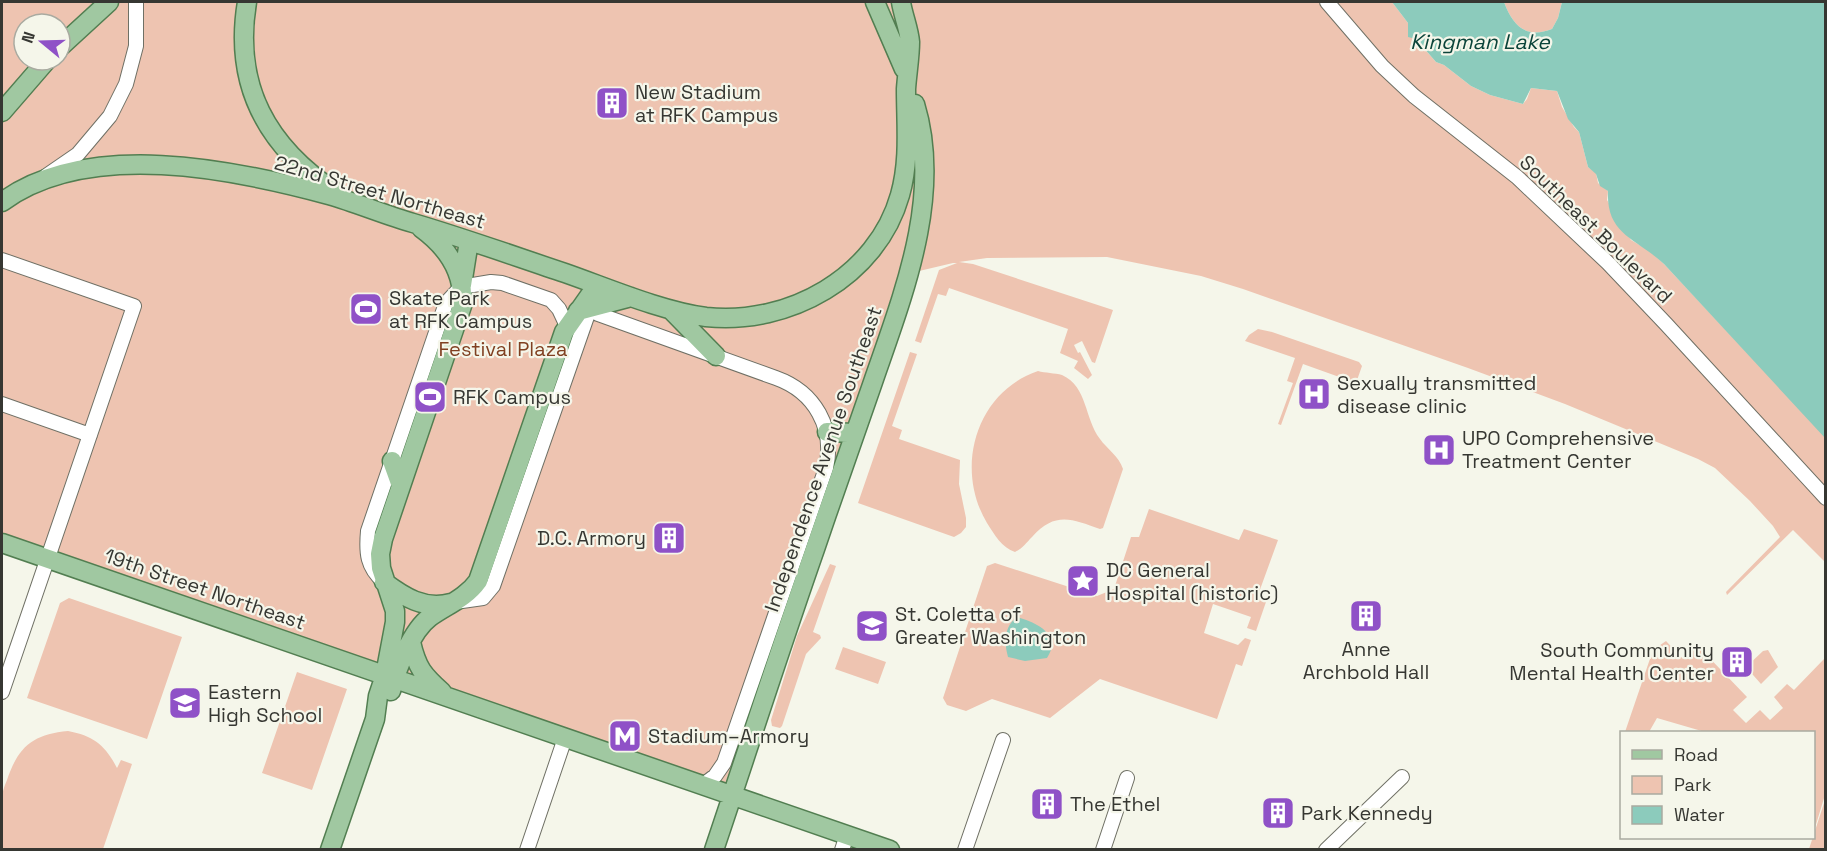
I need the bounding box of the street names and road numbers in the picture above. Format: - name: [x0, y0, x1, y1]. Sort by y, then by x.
- street label: 22nd Street Northeast: [272, 149, 488, 235]
- street label: Southeast Boulevard: [1514, 149, 1678, 309]
- street label: Independence Avenue Southeast: [758, 303, 888, 615]
- street label: 19th Street Northeast: [101, 542, 309, 636]

